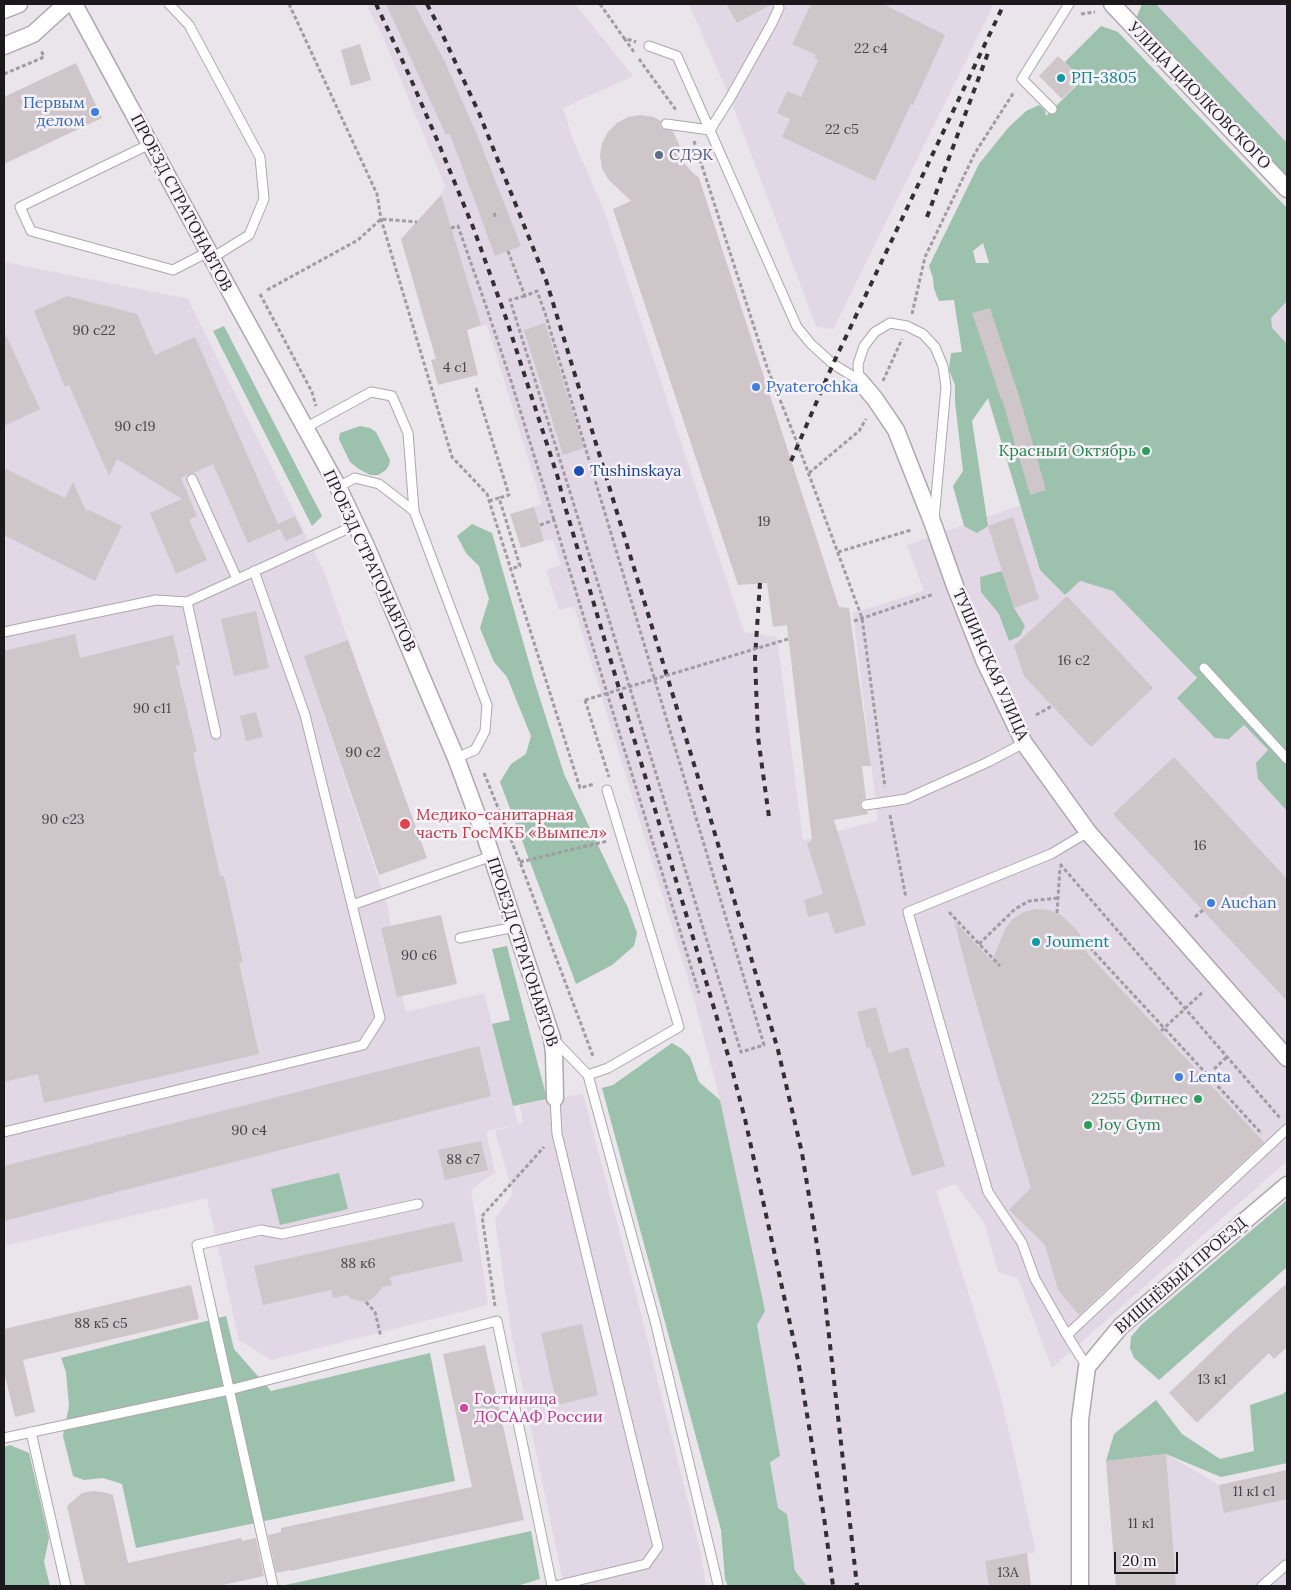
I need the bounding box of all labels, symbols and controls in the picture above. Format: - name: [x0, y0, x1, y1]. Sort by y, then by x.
- street label: УЛИЦА ЦИОЛКОВСКОГО: [1124, 18, 1274, 174]
- house number: 22 с4: [854, 41, 888, 57]
- place label: РП-3805: [1071, 68, 1137, 88]
- marker: РП-3805: [1055, 72, 1067, 84]
- place label: Первым делом: [23, 93, 85, 131]
- marker: Первым делом: [89, 106, 101, 118]
- street label: ПРОЕЗД СТРАТОНАВТОВ: [126, 111, 236, 295]
- house number: 22 с5: [825, 122, 859, 138]
- place label: СДЭК: [669, 145, 713, 165]
- marker: СДЭК: [653, 149, 665, 161]
- house number: 90 с22: [73, 323, 115, 339]
- house number: 4 с1: [443, 360, 467, 376]
- place label: Pyaterochka: [766, 377, 859, 397]
- marker: Pyaterochka: [750, 381, 762, 393]
- house number: 90 с19: [114, 419, 156, 435]
- place label: Красный Октябрь: [998, 441, 1136, 461]
- marker: Красный Октябрь: [1140, 445, 1152, 457]
- place label: Tushinskaya: [590, 461, 682, 481]
- marker: Tushinskaya: [572, 464, 586, 478]
- street label: ПРОЕЗД СТРАТОНАВТОВ: [318, 467, 420, 655]
- house number: 19: [757, 514, 771, 530]
- street label: ТУШИНСКАЯ УЛИЦА: [948, 586, 1032, 744]
- house number: 16 с2: [1058, 653, 1090, 669]
- house number: 90 с11: [133, 701, 171, 717]
- house number: 90 с2: [345, 745, 381, 761]
- place label: Медико-санитарная часть ГосМКБ «Вымпел»: [416, 805, 607, 843]
- house number: 90 с23: [41, 812, 85, 828]
- marker: Медико-санитарная часть ГосМКБ «Вымпел»: [398, 817, 412, 831]
- house number: 16: [1193, 838, 1207, 854]
- street label: ПРОЕЗД СТРАТОНАВТОВ: [482, 855, 562, 1049]
- place label: Auchan: [1221, 893, 1277, 913]
- marker: Auchan: [1205, 897, 1217, 909]
- place label: Joument: [1046, 932, 1110, 952]
- marker: Joument: [1030, 936, 1042, 948]
- house number: 90 с6: [401, 948, 437, 964]
- place label: Lenta: [1189, 1067, 1231, 1087]
- marker: Lenta: [1173, 1071, 1185, 1083]
- place label: 2255 Фитнес: [1091, 1089, 1188, 1109]
- marker: 2255 Фитнес: [1192, 1093, 1204, 1105]
- place label: Joy Gym: [1098, 1115, 1161, 1135]
- marker: Joy Gym: [1082, 1119, 1094, 1131]
- house number: 90 с4: [231, 1123, 267, 1139]
- house number: 88 с7: [446, 1152, 480, 1168]
- street label: ВИШНЁВЫЙ ПРОЕЗД: [1111, 1214, 1251, 1338]
- house number: 88 к6: [340, 1256, 376, 1272]
- house number: 88 к5 с5: [74, 1316, 128, 1332]
- house number: 13 к1: [1197, 1372, 1227, 1388]
- place label: Гостиница ДОСААФ России: [474, 1389, 603, 1427]
- marker: Гостиница ДОСААФ России: [458, 1402, 470, 1414]
- house number: 11 к1 с1: [1233, 1484, 1275, 1500]
- house number: 11 к1: [1128, 1516, 1154, 1532]
- scale bar: [1116, 1542, 1180, 1574]
- text: 20 m: [1122, 1551, 1157, 1570]
- house number: 13А: [997, 1565, 1019, 1581]

